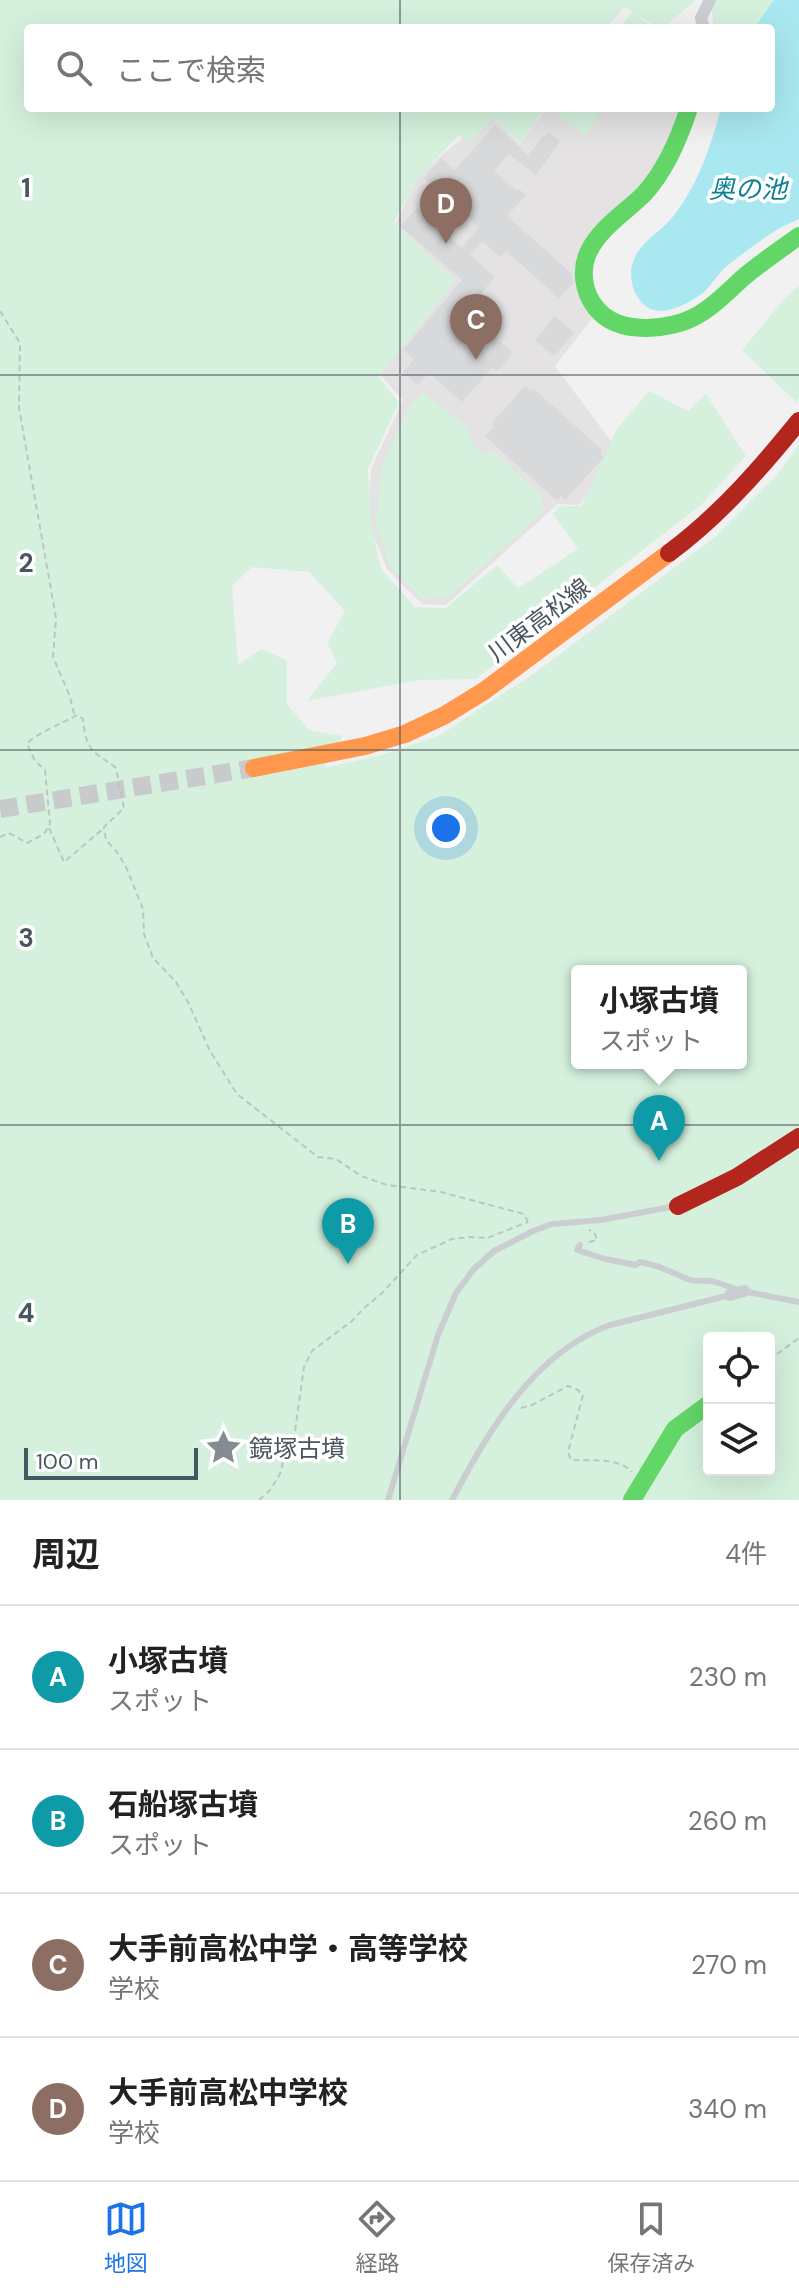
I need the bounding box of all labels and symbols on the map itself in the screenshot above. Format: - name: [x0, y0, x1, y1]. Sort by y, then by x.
- text: 1: [21, 171, 31, 205]
- water label: 奥の池: [709, 172, 790, 206]
- pin: D: [420, 178, 472, 244]
- pin: C: [450, 294, 502, 360]
- text: 2: [18, 546, 34, 580]
- street label: 川東高松線: [482, 572, 596, 668]
- your location: [426, 808, 466, 848]
- text: 3: [18, 921, 34, 955]
- pin: A: [633, 1095, 685, 1161]
- pin: B: [322, 1198, 374, 1264]
- text: 4: [18, 1296, 34, 1330]
- place icon: 鏡塚古墳: [204, 1429, 242, 1467]
- place label: 鏡塚古墳: [249, 1433, 345, 1464]
- scale bar: [24, 1444, 198, 1480]

